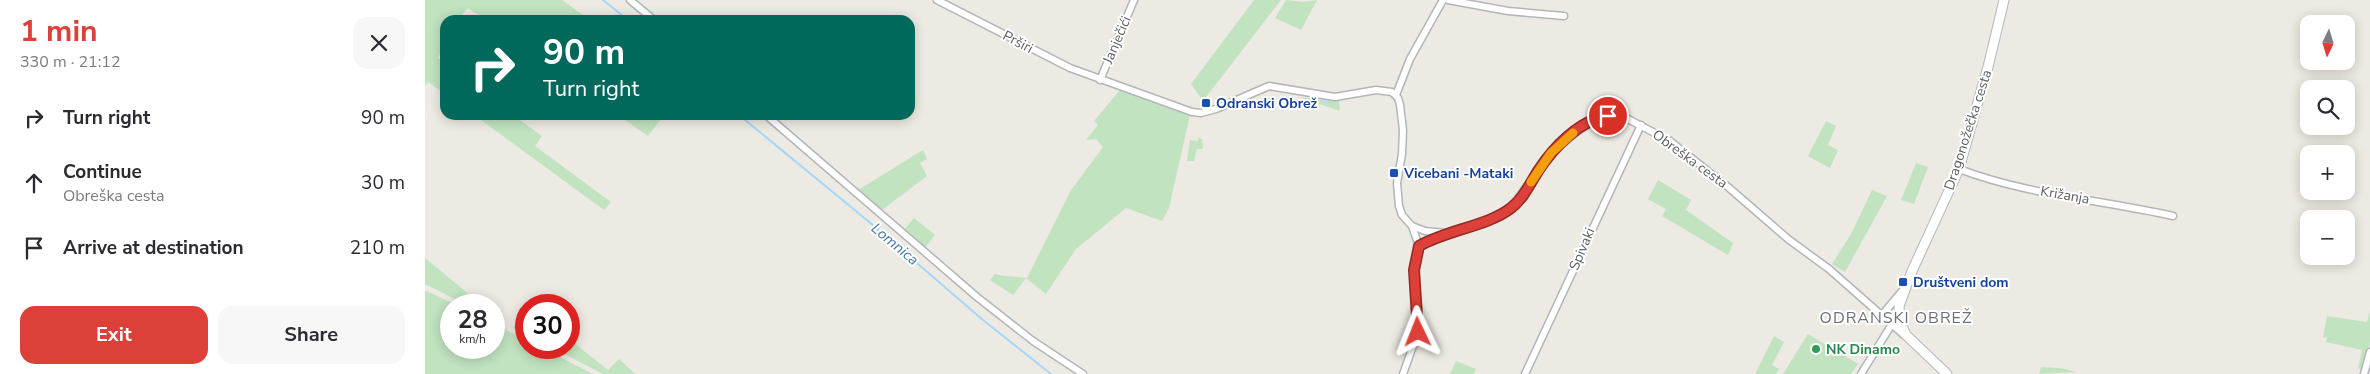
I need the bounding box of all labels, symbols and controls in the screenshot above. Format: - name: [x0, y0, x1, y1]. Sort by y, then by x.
- text: 1 min: [20, 11, 98, 52]
- street label: Janječići: [1098, 13, 1136, 68]
- north arrow: [2300, 15, 2355, 70]
- map controls: [2300, 15, 2355, 265]
- button: close: [353, 17, 405, 69]
- street label: Prširi: [999, 26, 1037, 58]
- text: 90 m: [543, 29, 625, 76]
- icon: right: [460, 35, 525, 100]
- text: 330 m · 21:12: [20, 51, 121, 73]
- street label: Dragonožečka cesta: [1940, 67, 1996, 193]
- text: Turn right: [543, 74, 639, 104]
- button: search: [2300, 80, 2355, 135]
- place label: Odranski Obrež: [1216, 94, 1318, 113]
- pin: [1587, 95, 1629, 137]
- marker: Odranski Obrež: [1200, 97, 1212, 109]
- icon: arrive: [1594, 102, 1622, 130]
- icon: right: [20, 104, 48, 132]
- text: Turn right: [63, 105, 150, 131]
- text: 90 m: [361, 105, 405, 131]
- street label: Obreška cesta: [1649, 125, 1731, 193]
- button: +: [2300, 145, 2355, 200]
- text: Continue: [63, 159, 142, 185]
- place label: Vicebani -Mataki: [1403, 164, 1513, 183]
- marker: Vicebani -Mataki: [1388, 167, 1400, 179]
- icon: ahead: [20, 169, 48, 197]
- text: 30 m: [361, 170, 405, 196]
- street label: Križanja: [2039, 181, 2091, 209]
- text: Obreška cesta: [63, 185, 164, 207]
- button: −: [2300, 210, 2355, 265]
- water label: Lomnica: [867, 218, 923, 270]
- street label: Spivaki: [1565, 225, 1599, 273]
- icon: arrive: [20, 234, 48, 262]
- text: Arrive at destination: [63, 235, 244, 261]
- text: 210 m: [350, 235, 405, 261]
- place label: Društveni dom: [1913, 273, 2009, 292]
- marker: Društveni dom: [1897, 276, 1909, 288]
- speed limit sign: 30: [515, 294, 580, 359]
- text: 28: [457, 303, 488, 337]
- position arrow: [1391, 305, 1443, 357]
- button: Exit: [20, 306, 208, 364]
- button: Share: [218, 306, 405, 364]
- district label: ODRANSKI OBREŽ: [1820, 307, 1972, 329]
- text: km/h: [459, 331, 486, 347]
- place label: NK Dinamo: [1826, 340, 1900, 359]
- marker: NK Dinamo: [1810, 343, 1822, 355]

